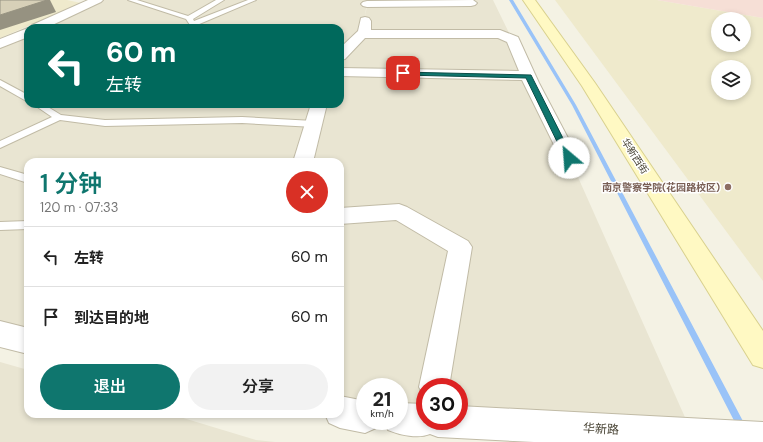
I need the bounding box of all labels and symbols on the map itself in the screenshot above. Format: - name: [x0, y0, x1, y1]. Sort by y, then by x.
- pin: [386, 56, 420, 90]
- street label: 华新西街: [619, 136, 651, 176]
- position arrow: [548, 137, 590, 179]
- place label: 南京警察学院(花园路校区): [602, 181, 720, 194]
- marker: 南京警察学院(花园路校区): [723, 182, 733, 192]
- speed limit sign: 30: [416, 378, 468, 430]
- street label: 华新路: [583, 420, 619, 438]

